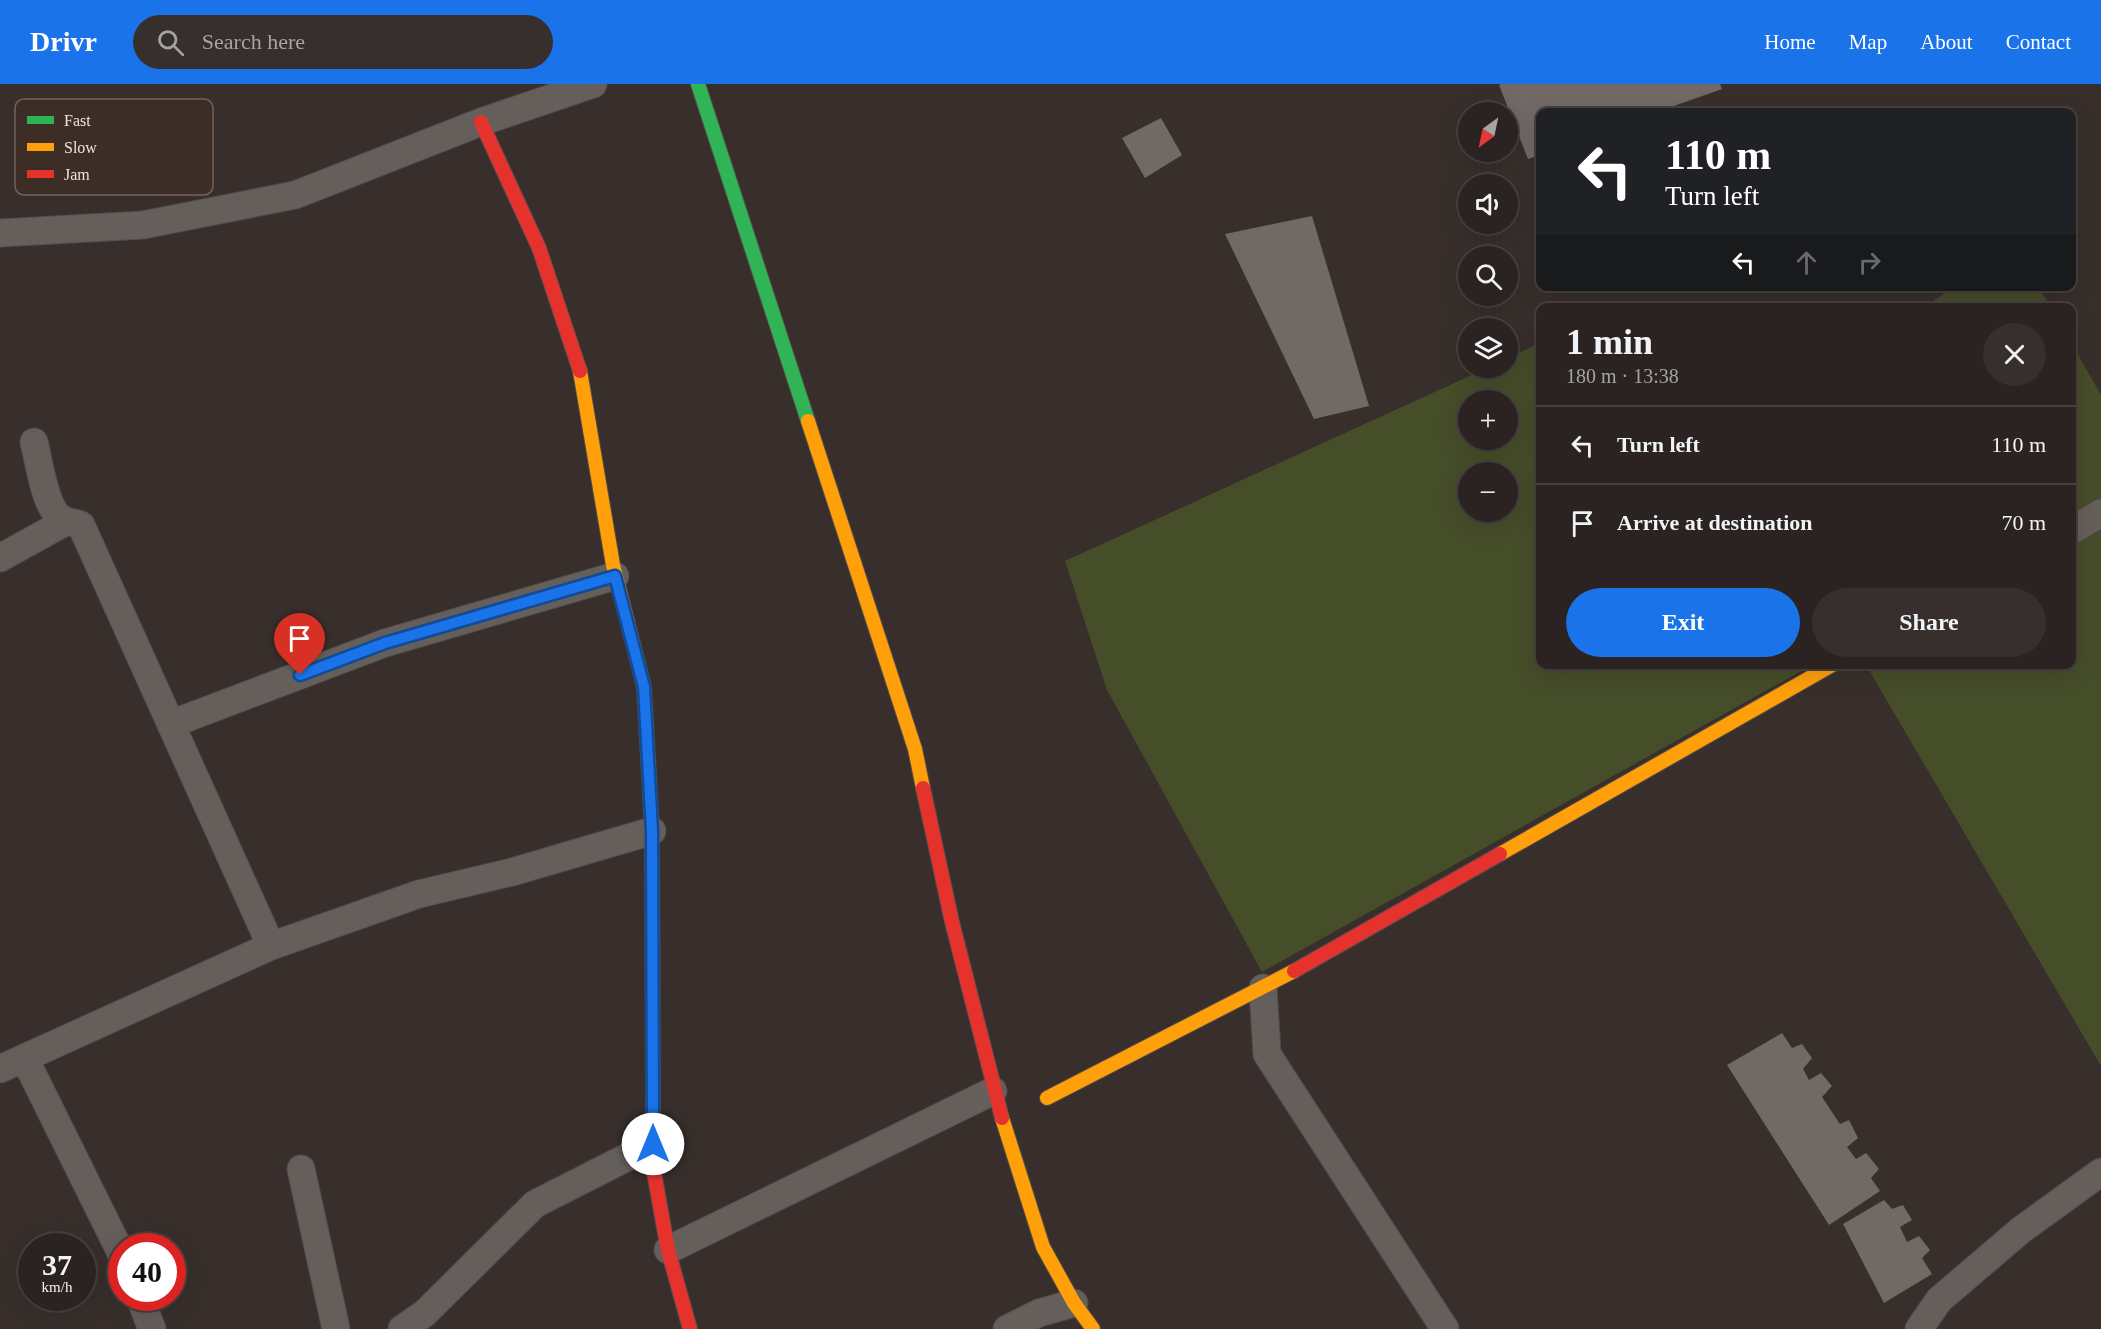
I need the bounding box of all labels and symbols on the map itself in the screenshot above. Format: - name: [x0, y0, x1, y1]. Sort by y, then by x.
- legend: [15, 99, 213, 195]
- north arrow: [1458, 102, 1518, 162]
- text: Fast: [64, 112, 91, 129]
- text: Slow: [64, 139, 97, 156]
- text: Jam: [64, 166, 90, 183]
- pin: [274, 613, 325, 675]
- position arrow: [621, 1112, 685, 1176]
- speed limit sign: 40: [108, 1233, 186, 1311]

